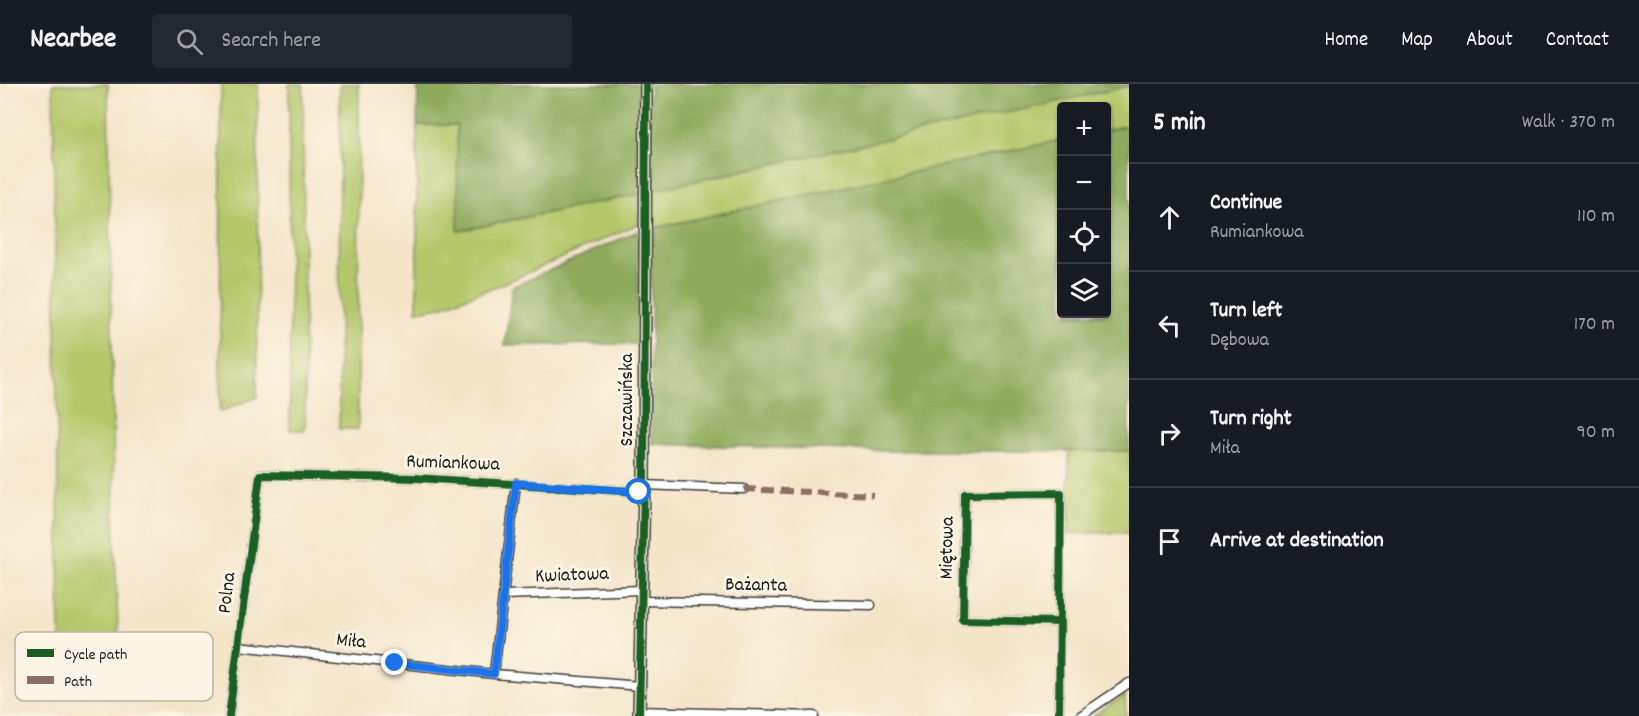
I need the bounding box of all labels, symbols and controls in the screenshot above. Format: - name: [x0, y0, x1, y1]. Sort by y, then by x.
- search box: [152, 14, 572, 68]
- text: Nearbee: [30, 21, 116, 61]
- icon: search: [173, 25, 206, 58]
- text: Search here: [221, 26, 321, 57]
- text: Home: [1324, 26, 1368, 56]
- text: Map: [1401, 26, 1433, 56]
- text: About: [1466, 26, 1513, 56]
- text: Contact: [1546, 26, 1609, 56]
- map controls: [1057, 102, 1111, 318]
- button: +: [1057, 102, 1111, 156]
- text: 5 min: [1153, 105, 1206, 142]
- text: Walk · 370 m: [1522, 109, 1615, 137]
- button: −: [1057, 156, 1111, 210]
- text: Continue: [1210, 188, 1282, 219]
- icon: ahead: [1153, 201, 1186, 234]
- text: 110 m: [1577, 203, 1615, 231]
- button: locate: [1057, 210, 1111, 264]
- text: Rumiankowa: [1210, 219, 1304, 247]
- button: layers: [1057, 264, 1111, 318]
- text: Turn left: [1210, 296, 1282, 327]
- icon: left: [1153, 309, 1186, 342]
- text: 170 m: [1574, 311, 1615, 339]
- text: Dębowa: [1210, 327, 1269, 355]
- street label: Szczawińska: [614, 353, 642, 447]
- text: Turn right: [1210, 404, 1292, 435]
- icon: right: [1153, 417, 1186, 450]
- text: 90 m: [1577, 419, 1615, 447]
- text: Miła: [1210, 435, 1240, 463]
- street label: Rumiankowa: [406, 448, 501, 480]
- route start: [625, 478, 651, 504]
- street label: Miętowa: [933, 516, 963, 580]
- icon: arrive: [1153, 525, 1186, 558]
- text: Arrive at destination: [1210, 526, 1384, 557]
- street label: Kwiatowa: [535, 561, 610, 591]
- street label: Polna: [212, 570, 244, 615]
- street label: Bażanta: [725, 571, 788, 601]
- street label: Miła: [335, 627, 368, 658]
- legend: [15, 632, 213, 701]
- text: Cycle path: [64, 644, 127, 667]
- route end: [381, 649, 407, 675]
- text: Path: [64, 671, 92, 694]

